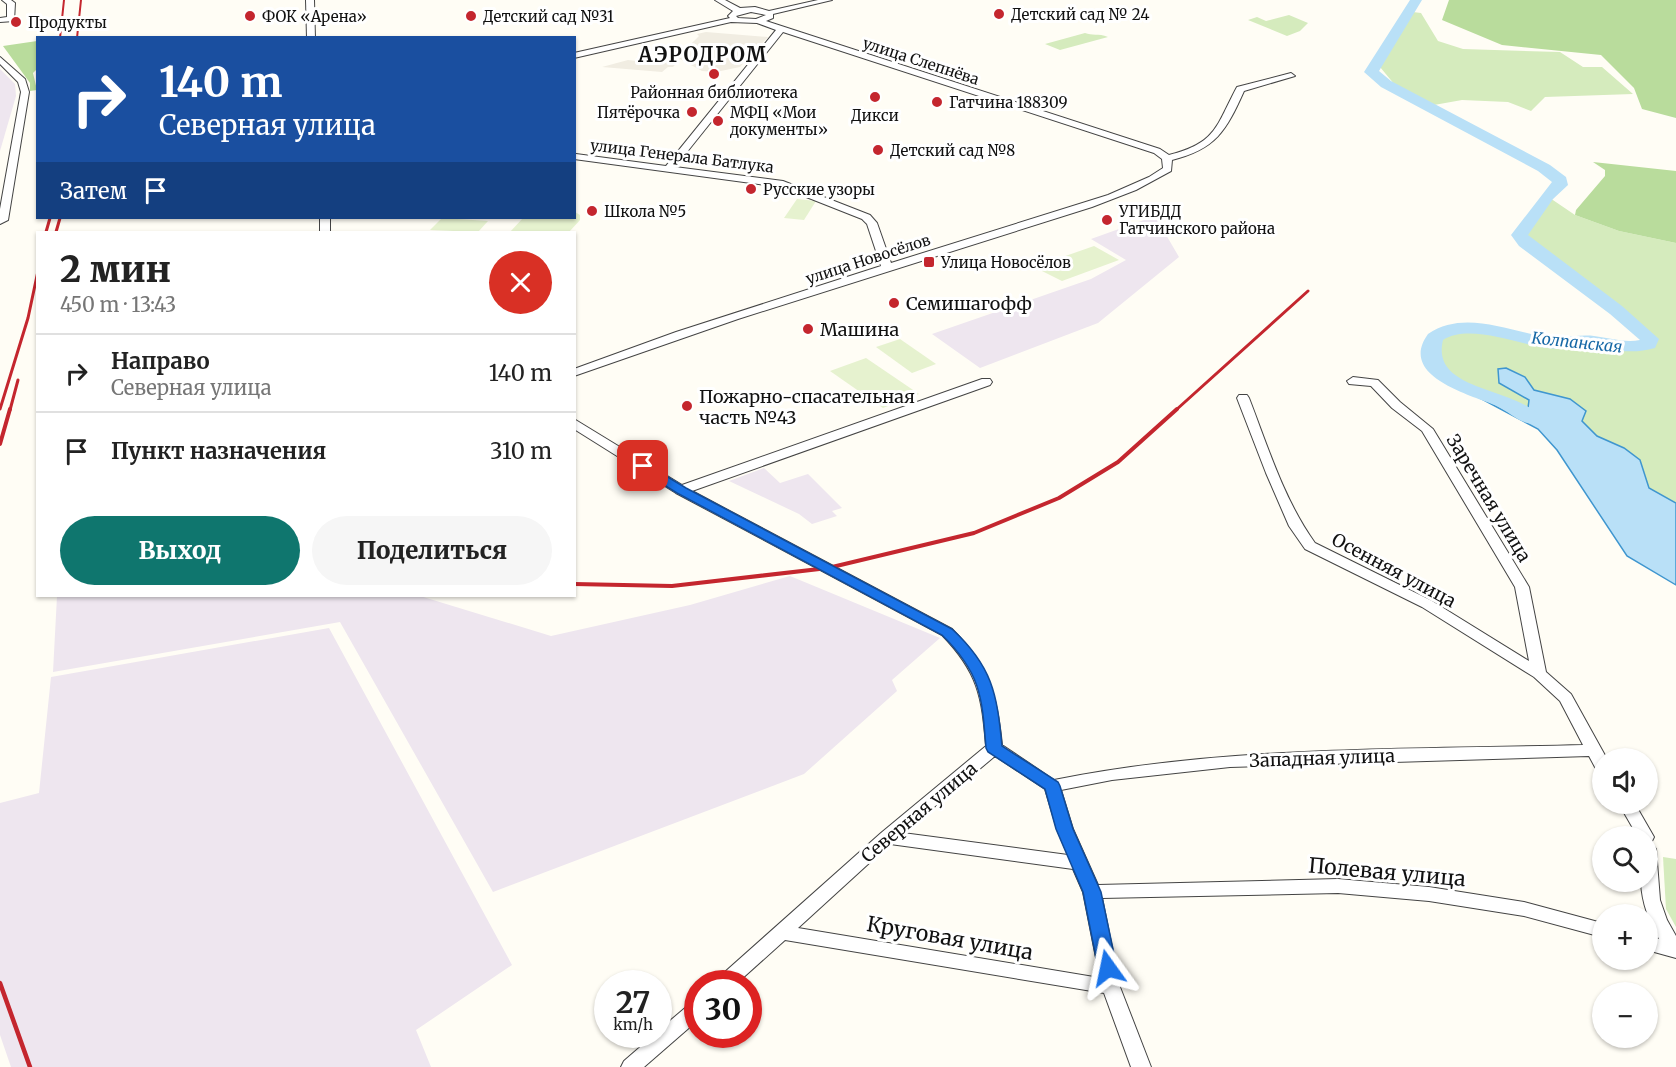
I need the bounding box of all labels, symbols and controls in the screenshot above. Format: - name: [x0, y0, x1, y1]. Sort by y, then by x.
- place label: Детский сад № 24: [1011, 5, 1149, 24]
- place label: ФОК «Арена»: [262, 7, 367, 26]
- place label: Детский сад №31: [483, 7, 614, 26]
- marker: Детский сад № 24: [992, 7, 1006, 21]
- marker: ФОК «Арена»: [243, 9, 257, 23]
- marker: Детский сад №31: [464, 9, 478, 23]
- place label: Продукты: [28, 13, 107, 32]
- marker: Продукты: [9, 15, 23, 29]
- street label: улица Слепнёва: [860, 33, 982, 89]
- district label: АЭРОДРОМ: [637, 42, 768, 67]
- text: 140 m: [159, 56, 282, 108]
- icon: right: [60, 60, 138, 138]
- marker: Районная библиотека: [707, 67, 721, 81]
- place label: Районная библиотека: [630, 83, 798, 102]
- marker: Дикси: [868, 90, 882, 104]
- place label: Гатчина 188309: [949, 93, 1068, 112]
- marker: Гатчина 188309: [930, 95, 944, 109]
- place label: Пятёрочка: [597, 103, 680, 122]
- place label: МФЦ «Мои документы»: [729, 103, 828, 139]
- marker: Пятёрочка: [685, 105, 699, 119]
- place label: Дикси: [851, 106, 899, 125]
- text: Северная улица: [159, 108, 376, 142]
- marker: МФЦ «Мои документы»: [711, 114, 725, 128]
- street label: улица Генерала Батлука: [589, 135, 775, 177]
- place label: Детский сад №8: [890, 141, 1015, 160]
- marker: Детский сад №8: [871, 143, 885, 157]
- icon: arrive: [139, 174, 172, 207]
- text: Затем: [60, 177, 127, 205]
- place label: Русские узоры: [763, 180, 875, 199]
- marker: Русские узоры: [744, 182, 758, 196]
- place label: Школа №5: [604, 202, 686, 221]
- place label: УГИБДД Гатчинского района: [1118, 202, 1275, 238]
- marker: Школа №5: [585, 204, 599, 218]
- marker: УГИБДД Гатчинского района: [1100, 213, 1114, 227]
- street label: улица Новосёлов: [803, 230, 933, 288]
- text: 2 мин: [60, 247, 171, 292]
- button: close: [489, 251, 552, 314]
- place label: Улица Новосёлов: [940, 253, 1071, 272]
- marker: Улица Новосёлов: [922, 255, 936, 269]
- text: 450 m · 13:43: [60, 292, 176, 317]
- place label: Семишагофф: [906, 292, 1032, 315]
- marker: Семишагофф: [887, 296, 901, 310]
- place label: Машина: [820, 318, 900, 341]
- marker: Машина: [801, 322, 815, 336]
- water label: Колпанская: [1531, 327, 1623, 357]
- text: Направо: [111, 347, 210, 375]
- icon: right: [60, 357, 93, 390]
- text: 140 m: [489, 359, 552, 387]
- text: Северная улица: [111, 375, 271, 400]
- place label: Пожарно-спасательная часть №43: [699, 385, 915, 429]
- marker: Пожарно-спасательная часть №43: [680, 399, 694, 413]
- street label: Заречная улица: [1442, 430, 1536, 566]
- icon: arrive: [60, 435, 93, 468]
- text: Пункт назначения: [111, 437, 326, 465]
- text: 310 m: [490, 437, 552, 465]
- pin: [617, 440, 668, 491]
- icon: arrive: [626, 449, 659, 482]
- button: Выход: [60, 516, 300, 585]
- button: Поделиться: [312, 516, 552, 585]
- street label: Осенняя улица: [1328, 528, 1460, 613]
- street label: Западная улица: [1249, 744, 1396, 772]
- map controls: [1592, 748, 1658, 1048]
- button: sound: [1592, 748, 1658, 814]
- street label: Северная улица: [856, 757, 982, 867]
- button: search: [1592, 826, 1658, 892]
- street label: Полевая улица: [1307, 852, 1467, 892]
- button: +: [1592, 904, 1658, 970]
- street label: Круговая улица: [865, 910, 1035, 966]
- position arrow: [1076, 936, 1140, 1000]
- speed limit sign: 30: [684, 970, 762, 1048]
- button: −: [1592, 982, 1658, 1048]
- text: 27: [616, 983, 650, 1021]
- text: km/h: [613, 1015, 653, 1034]

